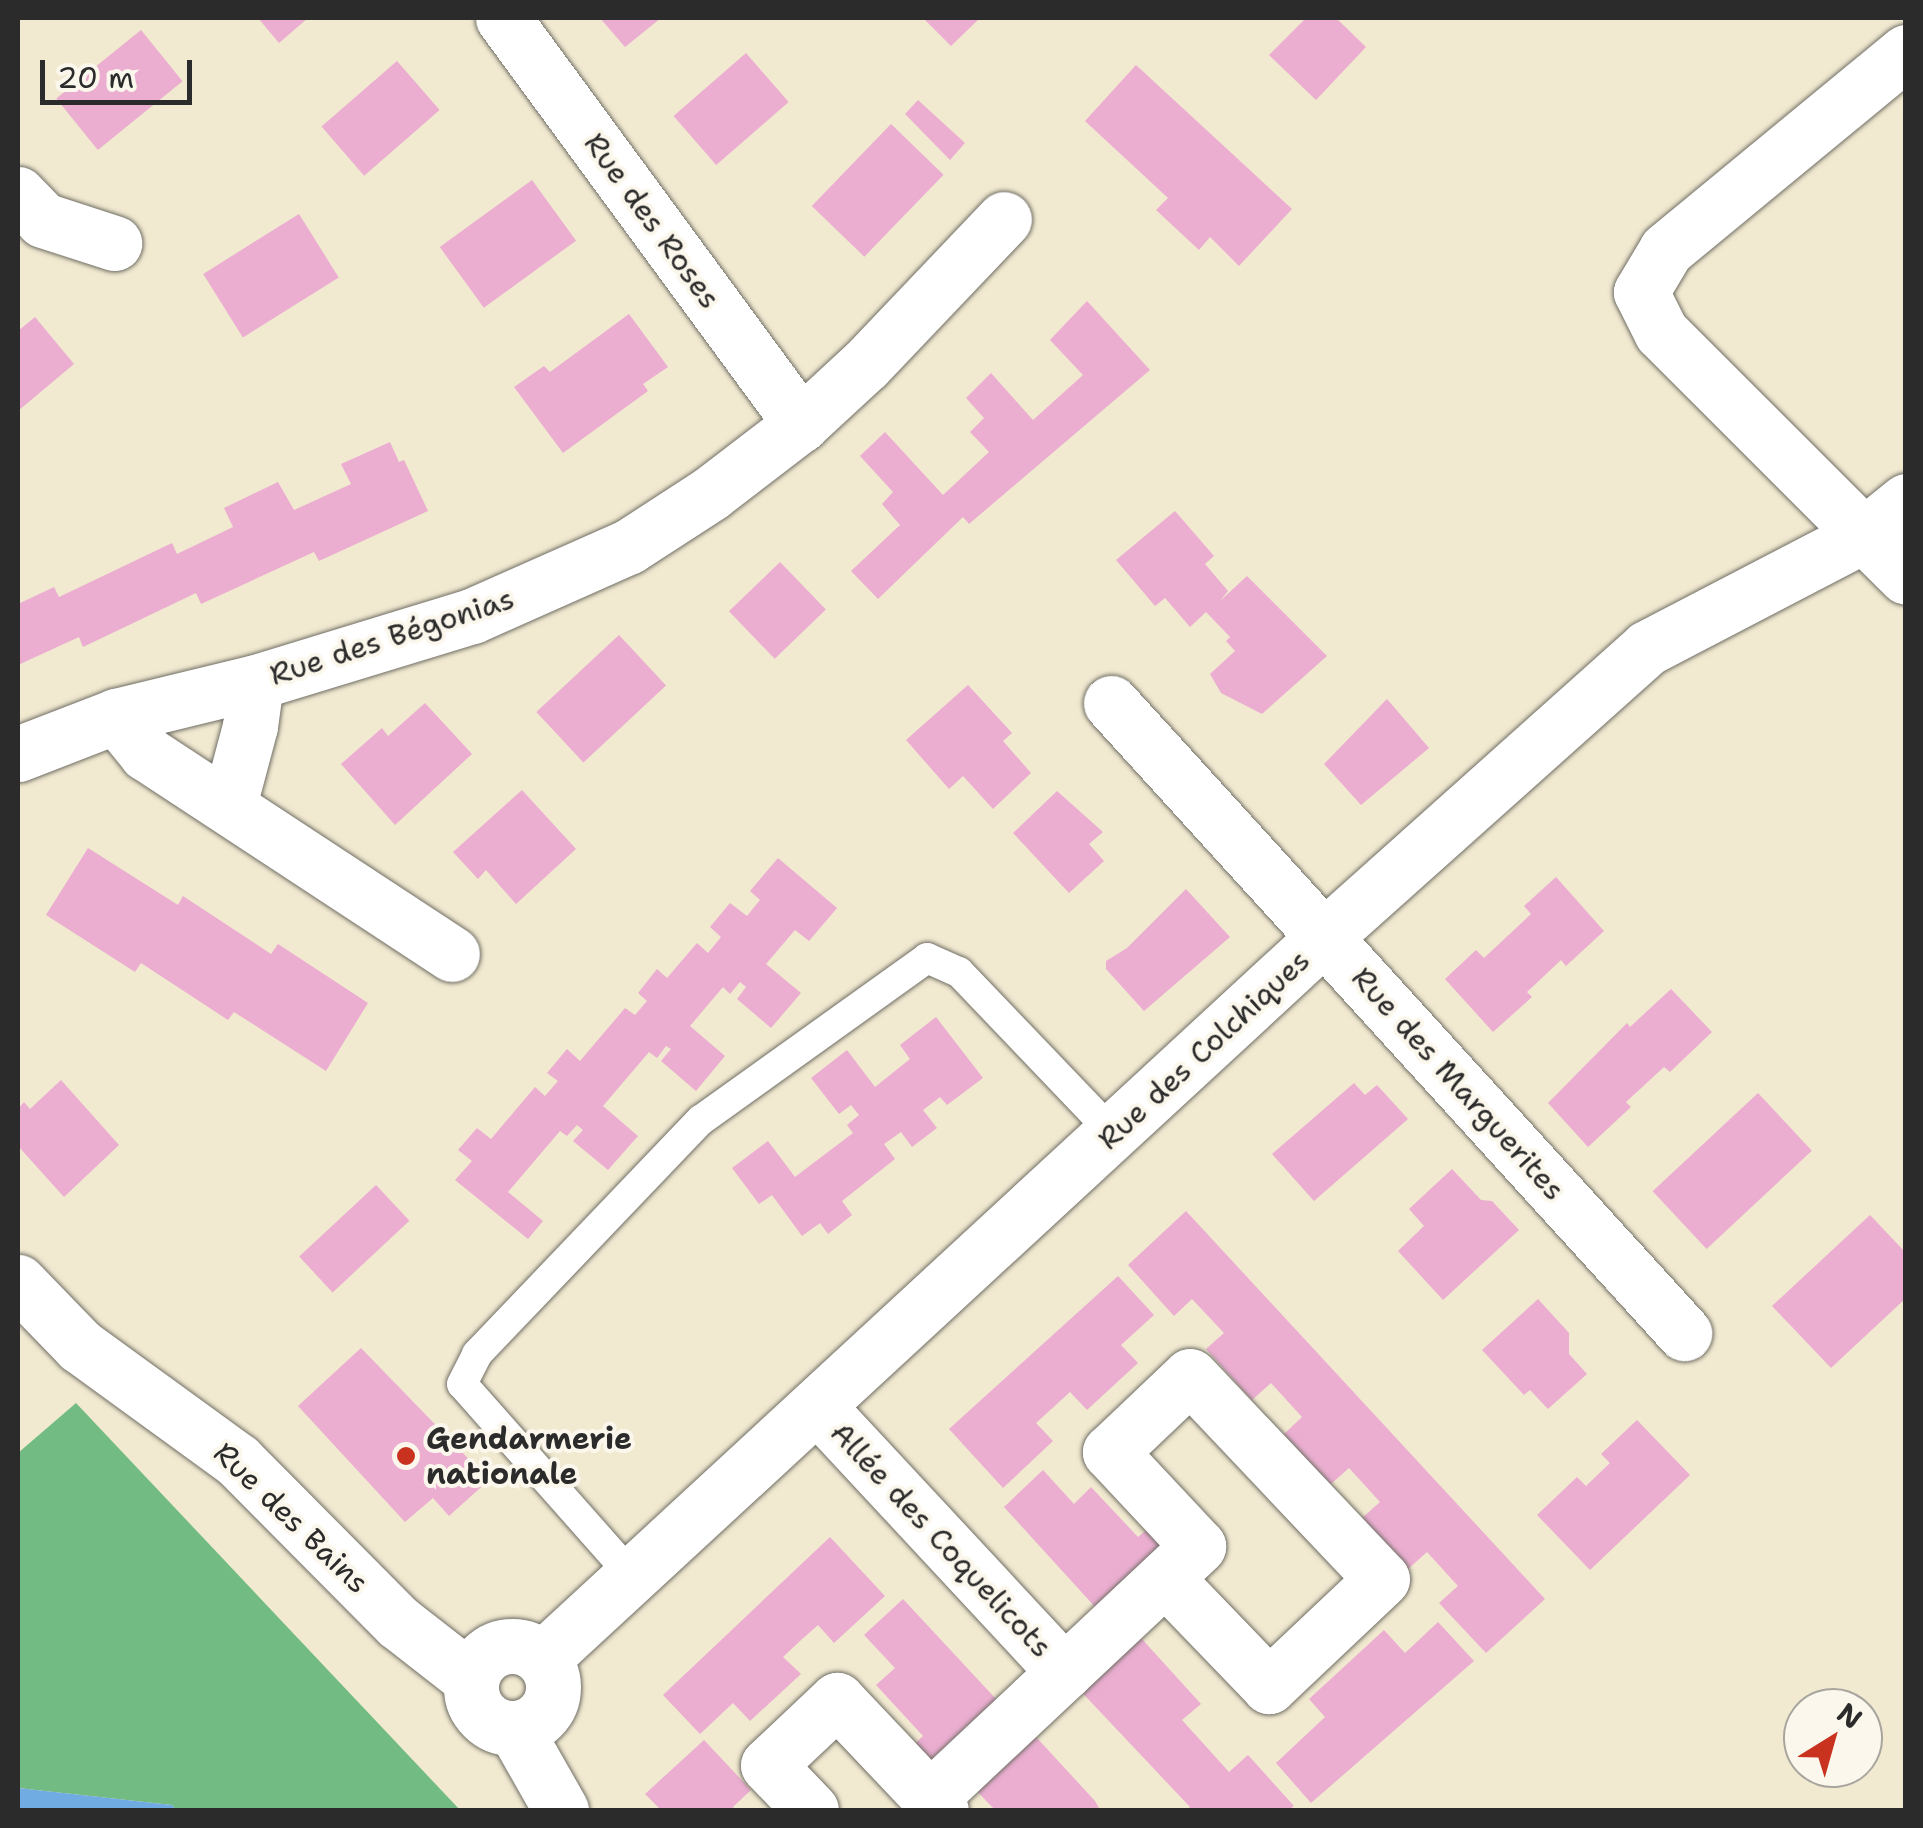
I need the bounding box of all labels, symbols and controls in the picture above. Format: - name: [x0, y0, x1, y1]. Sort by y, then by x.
- scale bar: [45, 40, 198, 102]
- text: 20 m: [57, 57, 134, 98]
- street label: Rue des Roses: [576, 126, 728, 316]
- street label: Rue des Bégonias: [265, 581, 519, 693]
- street label: Rue des Colchiques: [1091, 943, 1317, 1157]
- street label: Rue des Marguerites: [1344, 960, 1572, 1208]
- street label: Allée des Coquelicots: [823, 1415, 1059, 1665]
- place label: Gendarmerie nationale: [426, 1421, 632, 1492]
- street label: Rue des Bains: [206, 1435, 376, 1601]
- marker: Gendarmerie nationale: [395, 1445, 417, 1467]
- north arrow: [1783, 1688, 1883, 1788]
- text: N: [1830, 1694, 1870, 1737]

